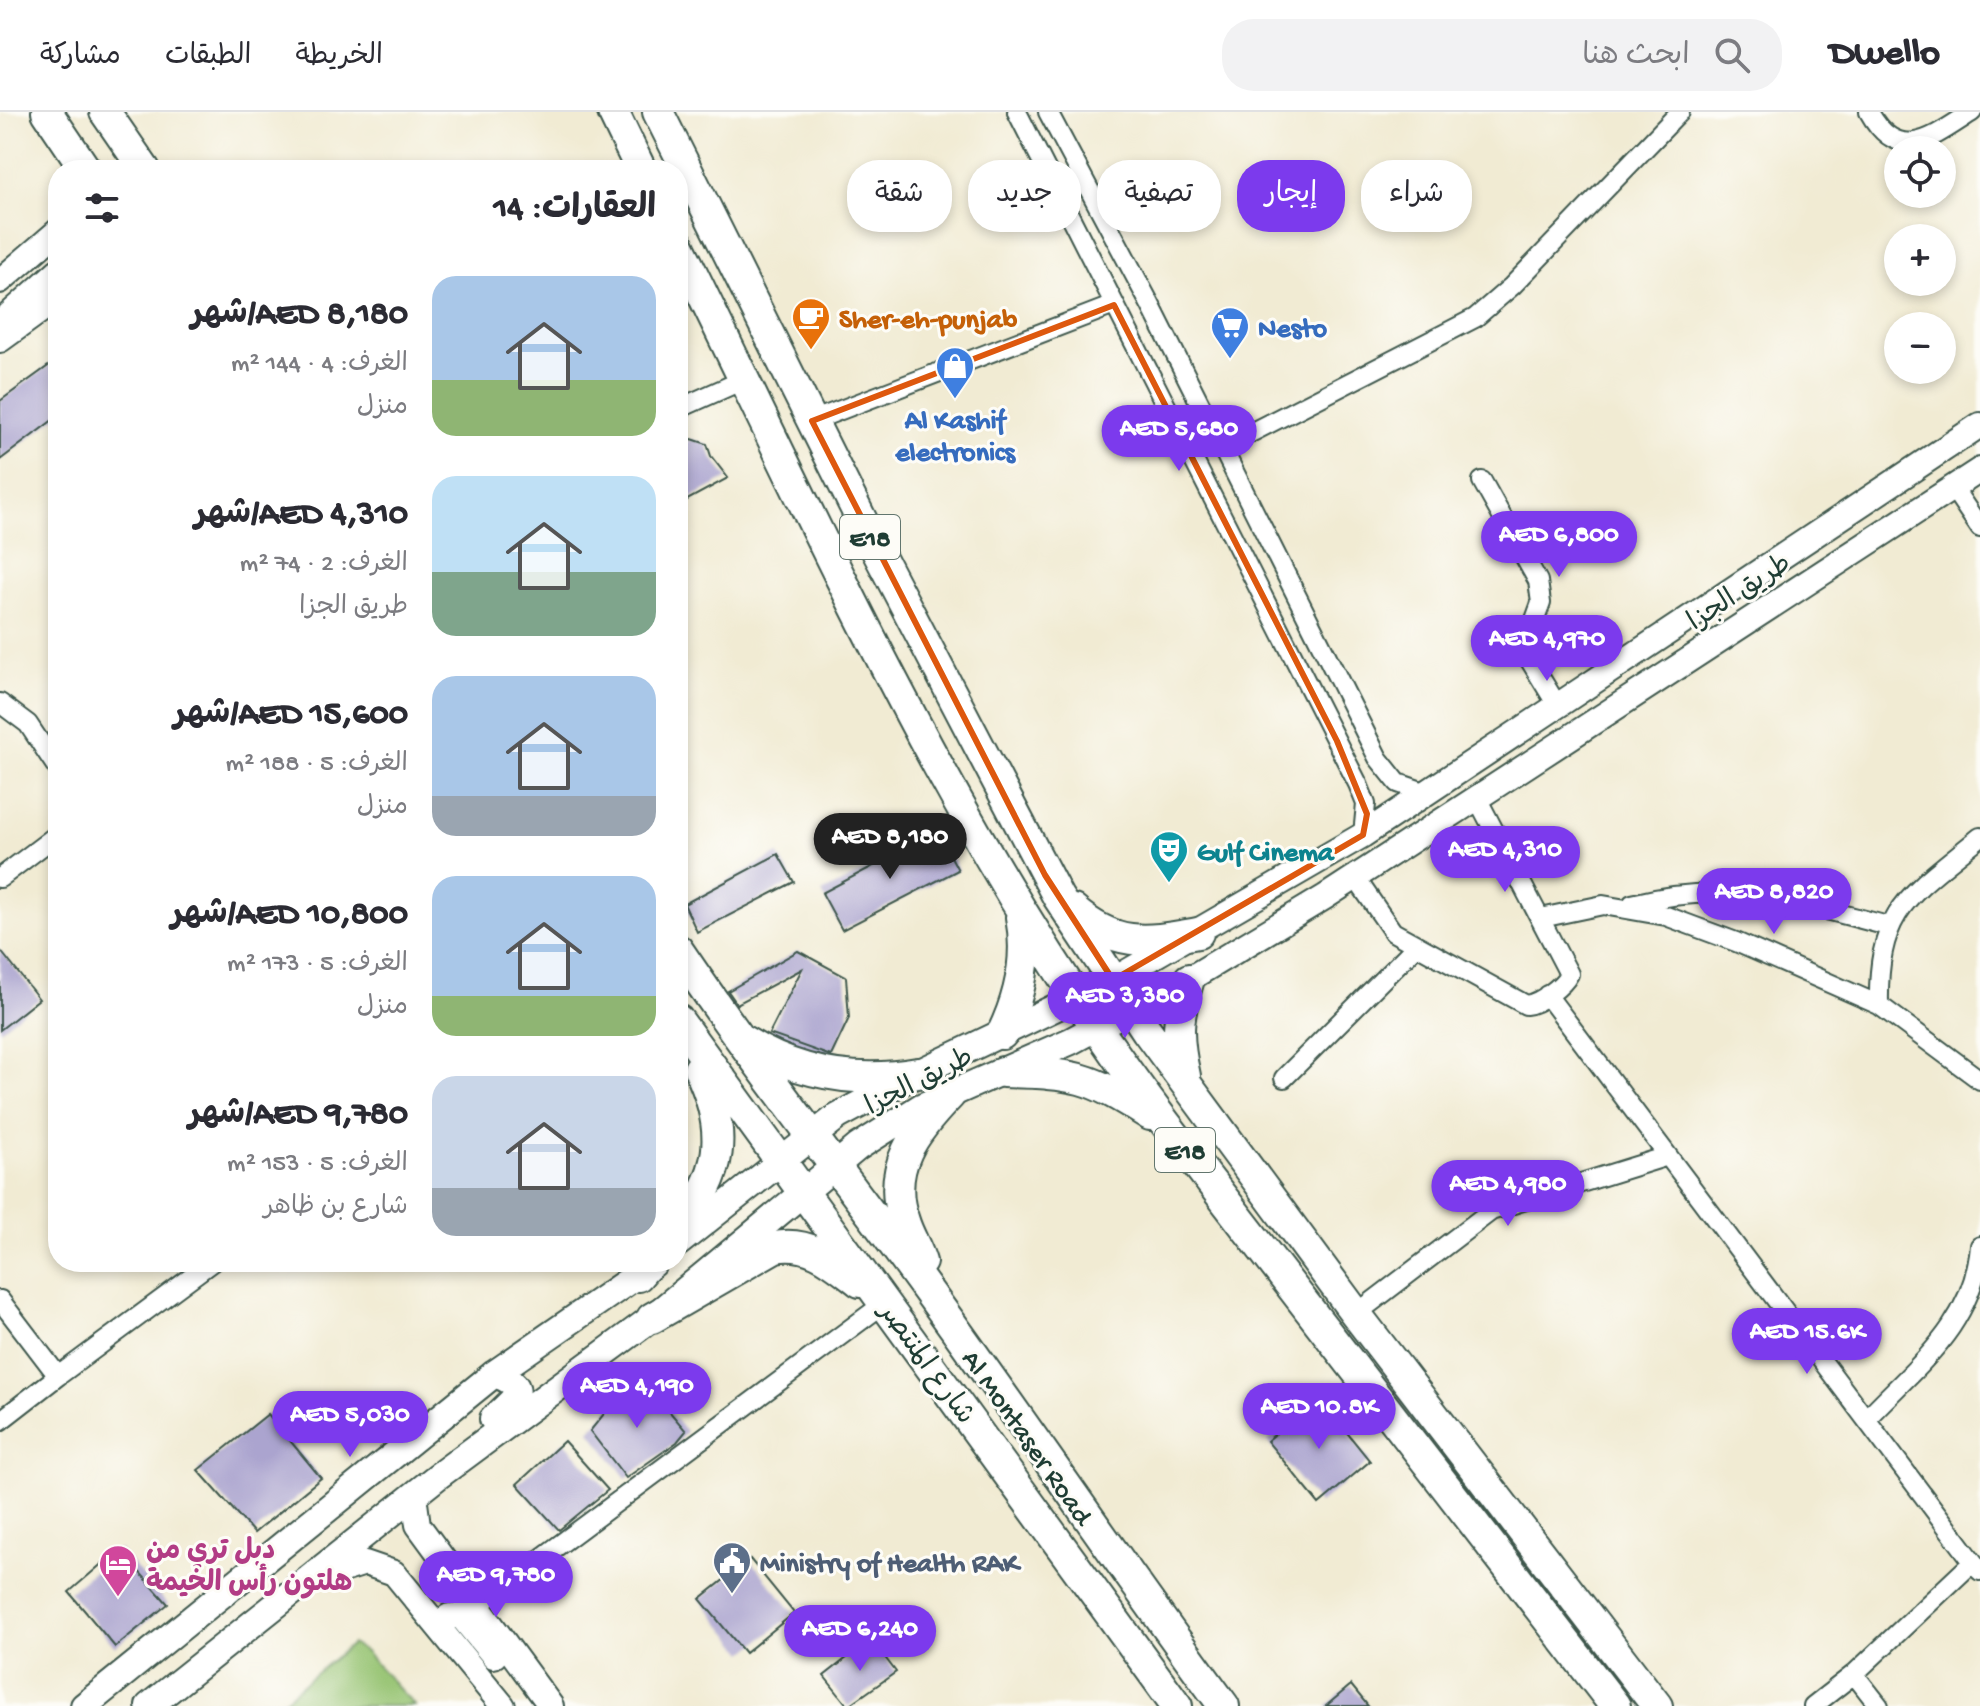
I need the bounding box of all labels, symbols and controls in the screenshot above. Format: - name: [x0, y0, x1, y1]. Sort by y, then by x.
- search box: [1222, 19, 1782, 91]
- icon: search: [1710, 33, 1754, 77]
- text: Dwello: [1830, 33, 1940, 77]
- text: ابحث هنا: [1582, 40, 1690, 75]
- text: مشاركة: [40, 41, 121, 74]
- text: الطبقات: [165, 41, 251, 74]
- text: الخريطة: [295, 41, 383, 74]
- map controls: [1884, 136, 1956, 384]
- button: locate: [1884, 136, 1956, 208]
- chip: شقة: [847, 160, 952, 232]
- chip: جديد: [968, 160, 1081, 232]
- chip: تصفية: [1097, 160, 1221, 232]
- chip: إيجار: [1237, 160, 1345, 232]
- chip: شراء: [1361, 160, 1472, 232]
- icon: filters: [80, 186, 124, 230]
- text: العقارات: 14: [494, 191, 656, 231]
- button: +: [1884, 224, 1956, 296]
- text: AED 8,180/شهر: [191, 296, 408, 336]
- cafe icon: Sher-eh-punjab: [790, 296, 832, 351]
- place label: Sher-eh-punjab: [839, 305, 1017, 338]
- supermarket icon: Nesto: [1209, 305, 1251, 360]
- icon: home: [496, 308, 592, 404]
- button: −: [1884, 312, 1956, 384]
- place label: Nesto: [1258, 314, 1327, 347]
- shop icon: Al Kashif electronics: [934, 345, 976, 400]
- text: الغرف: 4 · 144 m²: [231, 350, 408, 381]
- text: منزل: [357, 393, 408, 424]
- pin: AED 5,680: [1087, 405, 1271, 473]
- place label: Al Kashif electronics: [894, 406, 1017, 471]
- text: AED 5,680: [1120, 415, 1238, 446]
- text: AED 4,310/شهر: [194, 496, 408, 536]
- icon: home: [496, 508, 592, 604]
- pin: AED 6,800: [1467, 511, 1651, 579]
- road number: E18: [840, 515, 900, 559]
- text: AED 6,800: [1499, 521, 1619, 552]
- street label: طريق الجزا: [1682, 548, 1799, 639]
- text: الغرف: 2 · 74 m²: [240, 550, 408, 581]
- text: طريق الجزا: [299, 593, 408, 624]
- pin: AED 4,970: [1455, 615, 1639, 683]
- text: AED 4,970: [1489, 625, 1605, 656]
- text: AED 15,600/شهر: [174, 696, 408, 736]
- icon: home: [496, 708, 592, 804]
- text: الغرف: 5 · 188 m²: [226, 750, 408, 781]
- text: منزل: [357, 793, 408, 824]
- pin: AED 8,180: [798, 813, 982, 881]
- text: AED 8,180: [832, 823, 948, 854]
- pin: AED 4,310: [1413, 826, 1597, 894]
- theatre icon: Gulf Cinema: [1148, 829, 1190, 884]
- text: AED 4,310: [1448, 836, 1562, 867]
- place label: Gulf Cinema: [1197, 838, 1335, 871]
- pin: AED 8,820: [1682, 868, 1866, 936]
- text: AED 8,820: [1715, 878, 1833, 909]
- text: AED 10,800/شهر: [171, 896, 408, 936]
- icon: home: [496, 908, 592, 1004]
- text: الغرف: 5 · 173 m²: [227, 950, 408, 981]
- pin: AED 3,380: [1033, 972, 1217, 1040]
- text: AED 3,380: [1066, 982, 1184, 1013]
- text: منزل: [357, 993, 408, 1024]
- street label: طريق الجزا: [860, 1042, 980, 1124]
- text: AED 9,780/شهر: [189, 1096, 408, 1136]
- icon: home: [496, 1108, 592, 1204]
- road number: E18: [1155, 1128, 1215, 1172]
- text: الغرف: 5 · 153 m²: [227, 1150, 408, 1181]
- pin: AED 4,980: [1416, 1160, 1600, 1228]
- text: AED 4,980: [1449, 1170, 1567, 1201]
- text: شارع بن ظاهر: [263, 1193, 408, 1224]
- street label: شارع المنتصر: [869, 1296, 981, 1432]
- pin: AED 15.6K: [1715, 1308, 1899, 1376]
- text: AED 15.6K: [1750, 1318, 1864, 1349]
- street label: Al Montaser Road: [953, 1345, 1099, 1535]
- pin: AED 4,190: [545, 1362, 729, 1430]
- text: AED 4,190: [580, 1372, 694, 1403]
- pin: AED 10.8K: [1227, 1383, 1411, 1451]
- pin: AED 5,030: [258, 1391, 442, 1459]
- text: AED 10.8K: [1261, 1393, 1377, 1424]
- text: AED 5,030: [290, 1401, 410, 1432]
- place label: دبل تري من هلتون رأس الخيمة: [146, 1536, 352, 1601]
- public building icon: Ministry of Health RAK: [711, 1540, 753, 1595]
- hotel icon: دبل تري من هلتون رأس الخيمة: [97, 1543, 139, 1598]
- place label: Ministry of Health RAK: [760, 1549, 1022, 1582]
- pin: AED 9,780: [404, 1551, 588, 1619]
- text: AED 9,780: [437, 1561, 555, 1592]
- pin: AED 6,240: [768, 1605, 952, 1673]
- text: AED 6,240: [802, 1615, 918, 1646]

